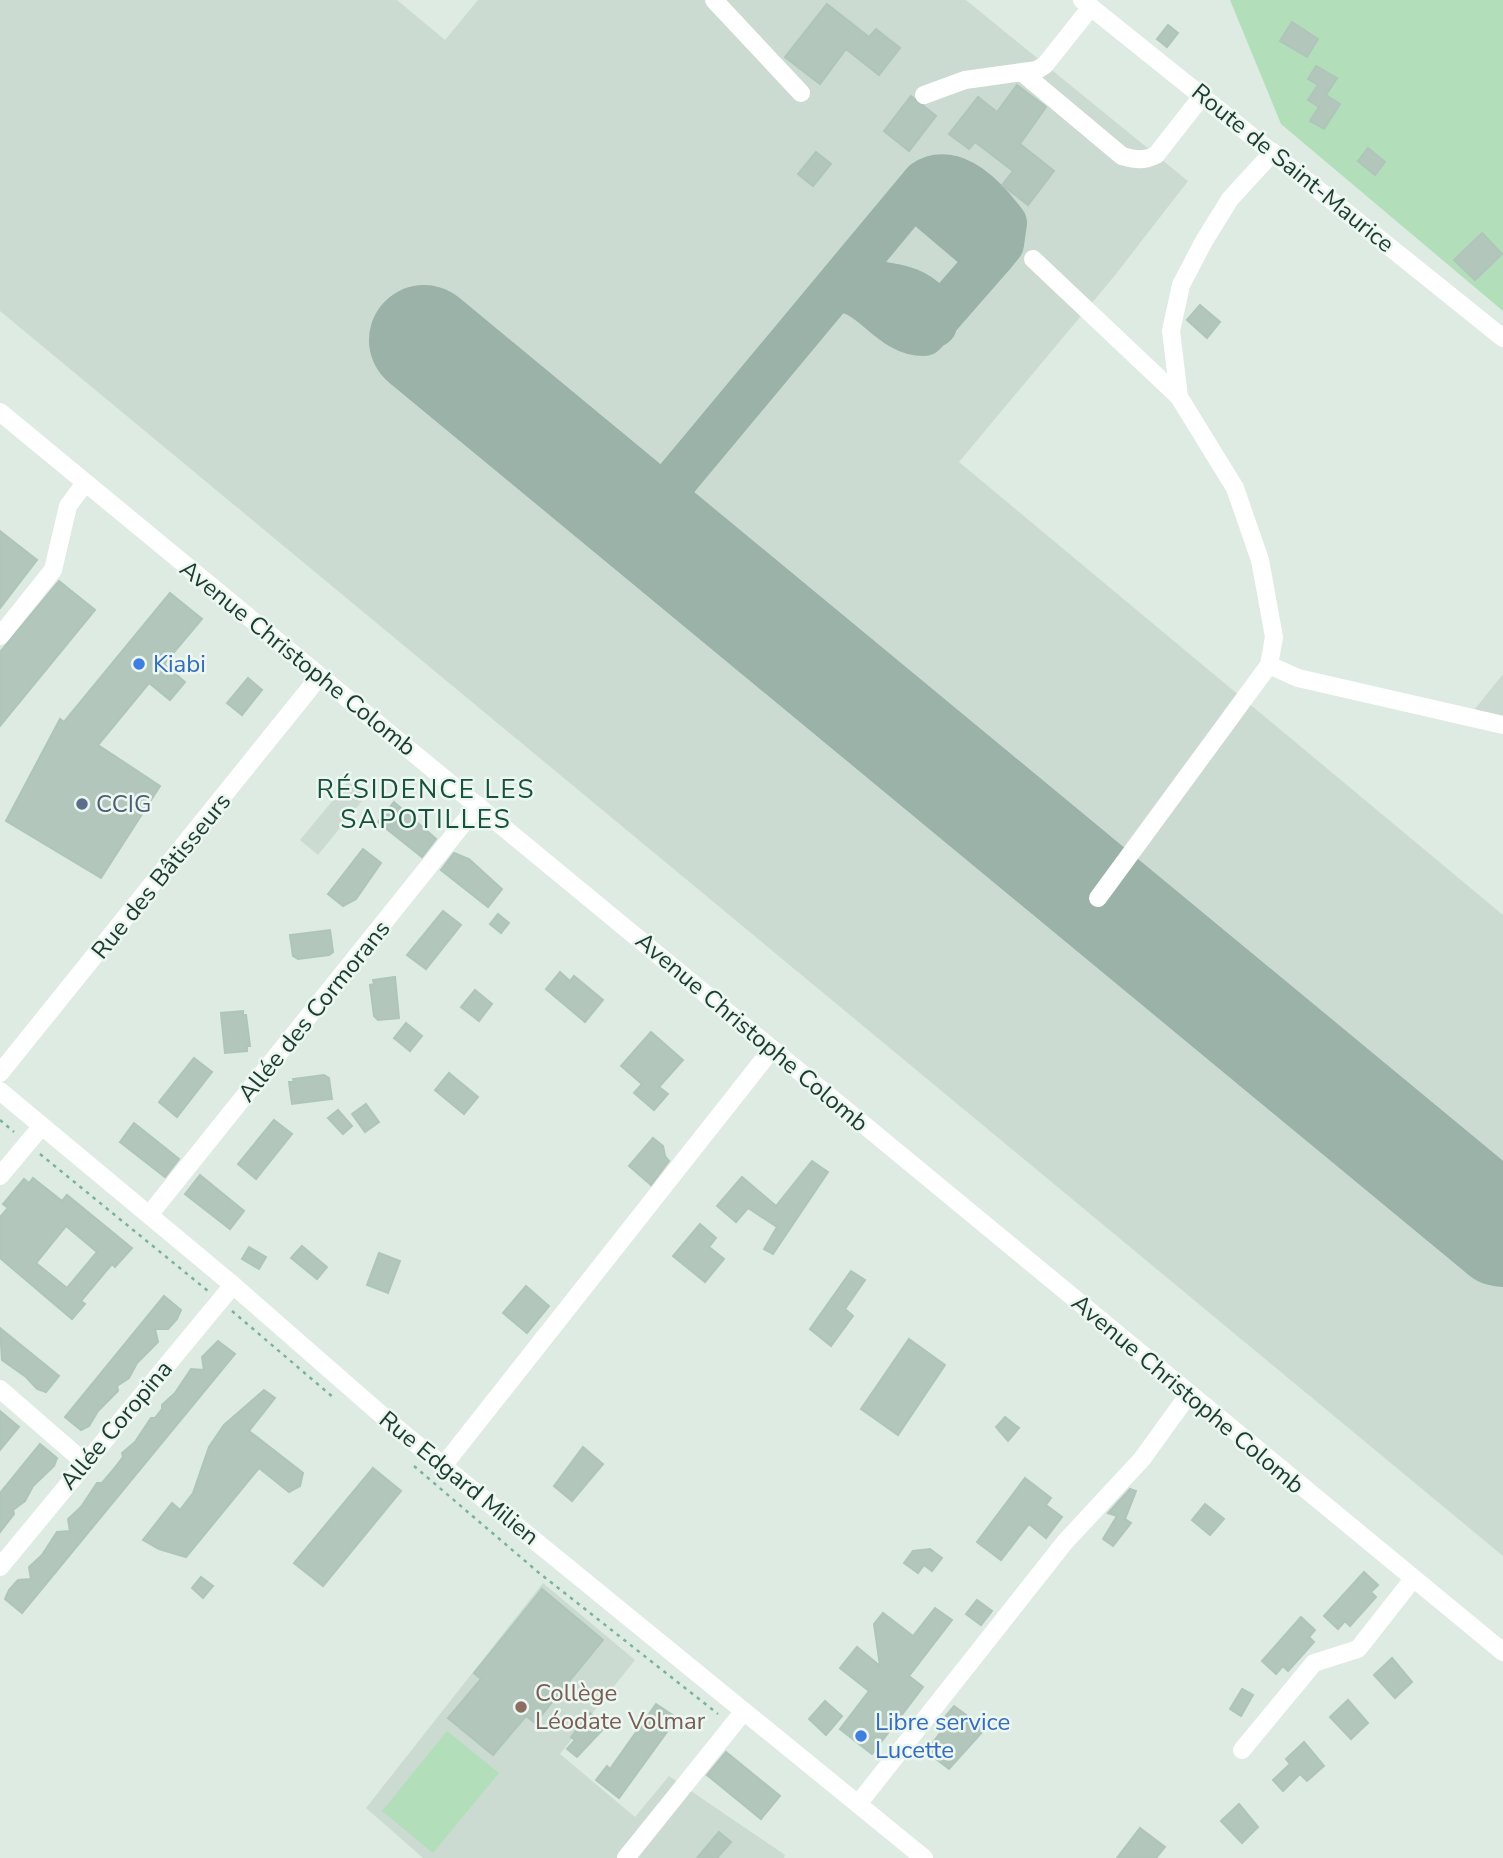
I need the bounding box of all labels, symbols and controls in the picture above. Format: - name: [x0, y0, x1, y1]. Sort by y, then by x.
- street label: Route de Saint-Maurice: [1185, 76, 1401, 260]
- street label: Avenue Christophe Colomb: [173, 553, 423, 763]
- place label: Kiabi: [153, 648, 206, 680]
- marker: Kiabi: [131, 656, 147, 672]
- district label: RÉSIDENCE LES SAPOTILLES: [317, 772, 535, 837]
- street label: Rue des Bâtisseurs: [84, 786, 238, 966]
- place label: CCIG: [96, 788, 151, 820]
- marker: CCIG: [74, 796, 90, 812]
- street label: Allée des Cormorans: [231, 913, 397, 1109]
- street label: Avenue Christophe Colomb: [629, 925, 875, 1139]
- street label: Avenue Christophe Colomb: [1065, 1287, 1311, 1501]
- street label: Allée Coropina: [52, 1354, 180, 1496]
- street label: Rue Edgard Milien: [372, 1404, 546, 1552]
- place label: Collège Léodate Volmar: [535, 1677, 706, 1737]
- marker: Collège Léodate Volmar: [513, 1699, 529, 1715]
- place label: Libre service Lucette: [875, 1706, 1010, 1766]
- marker: Libre service Lucette: [853, 1728, 869, 1744]

